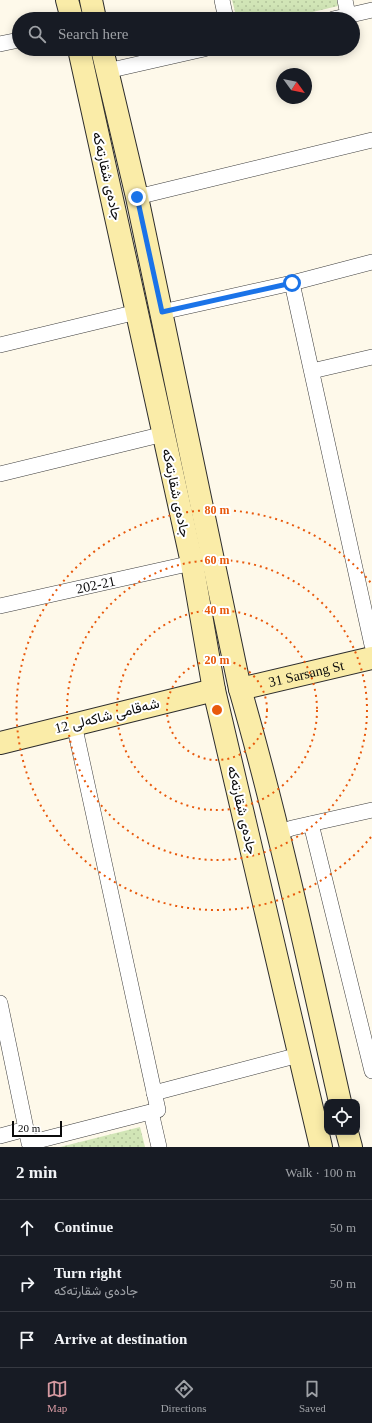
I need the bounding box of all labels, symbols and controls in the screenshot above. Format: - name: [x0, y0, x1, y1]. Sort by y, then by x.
- search box: [12, 12, 360, 56]
- icon: search: [26, 23, 48, 45]
- text: Search here: [58, 26, 128, 42]
- north arrow: [276, 68, 312, 104]
- street label: جادەی شقارتەکە: [89, 130, 124, 222]
- route end: [128, 188, 146, 206]
- route start: [283, 274, 301, 292]
- street label: جادەی شقارتەکە: [158, 447, 193, 539]
- text: 80 m: [205, 503, 230, 517]
- text: 60 m: [205, 553, 230, 567]
- street label: 202-21: [75, 573, 117, 596]
- text: 40 m: [205, 603, 230, 617]
- text: 20 m: [205, 653, 230, 667]
- street label: 31 Sarsang St: [267, 657, 346, 690]
- street label: شەقامی شاکەلی 12: [53, 696, 161, 737]
- centre of rings: [210, 703, 224, 717]
- street label: جادەی شقارتەکە: [224, 764, 259, 856]
- map controls: [324, 1099, 360, 1135]
- button: locate: [324, 1099, 360, 1135]
- scale bar: [12, 1119, 62, 1138]
- text: 20 m: [18, 1122, 40, 1134]
- text: 2 min: [16, 1163, 57, 1182]
- text: Walk · 100 m: [285, 1165, 356, 1180]
- icon: ahead: [16, 1217, 38, 1239]
- text: Continue: [54, 1219, 113, 1235]
- text: 50 m: [330, 1220, 356, 1235]
- text: Turn right: [54, 1265, 121, 1281]
- icon: right: [16, 1273, 38, 1295]
- text: 50 m: [330, 1276, 356, 1291]
- text: جادەی شقارتەکە: [54, 1283, 138, 1298]
- icon: arrive: [16, 1329, 38, 1351]
- text: Arrive at destination: [54, 1331, 187, 1347]
- tab: Map: [46, 1378, 68, 1414]
- tab: Directions: [161, 1378, 206, 1414]
- tab: Saved: [299, 1378, 326, 1414]

